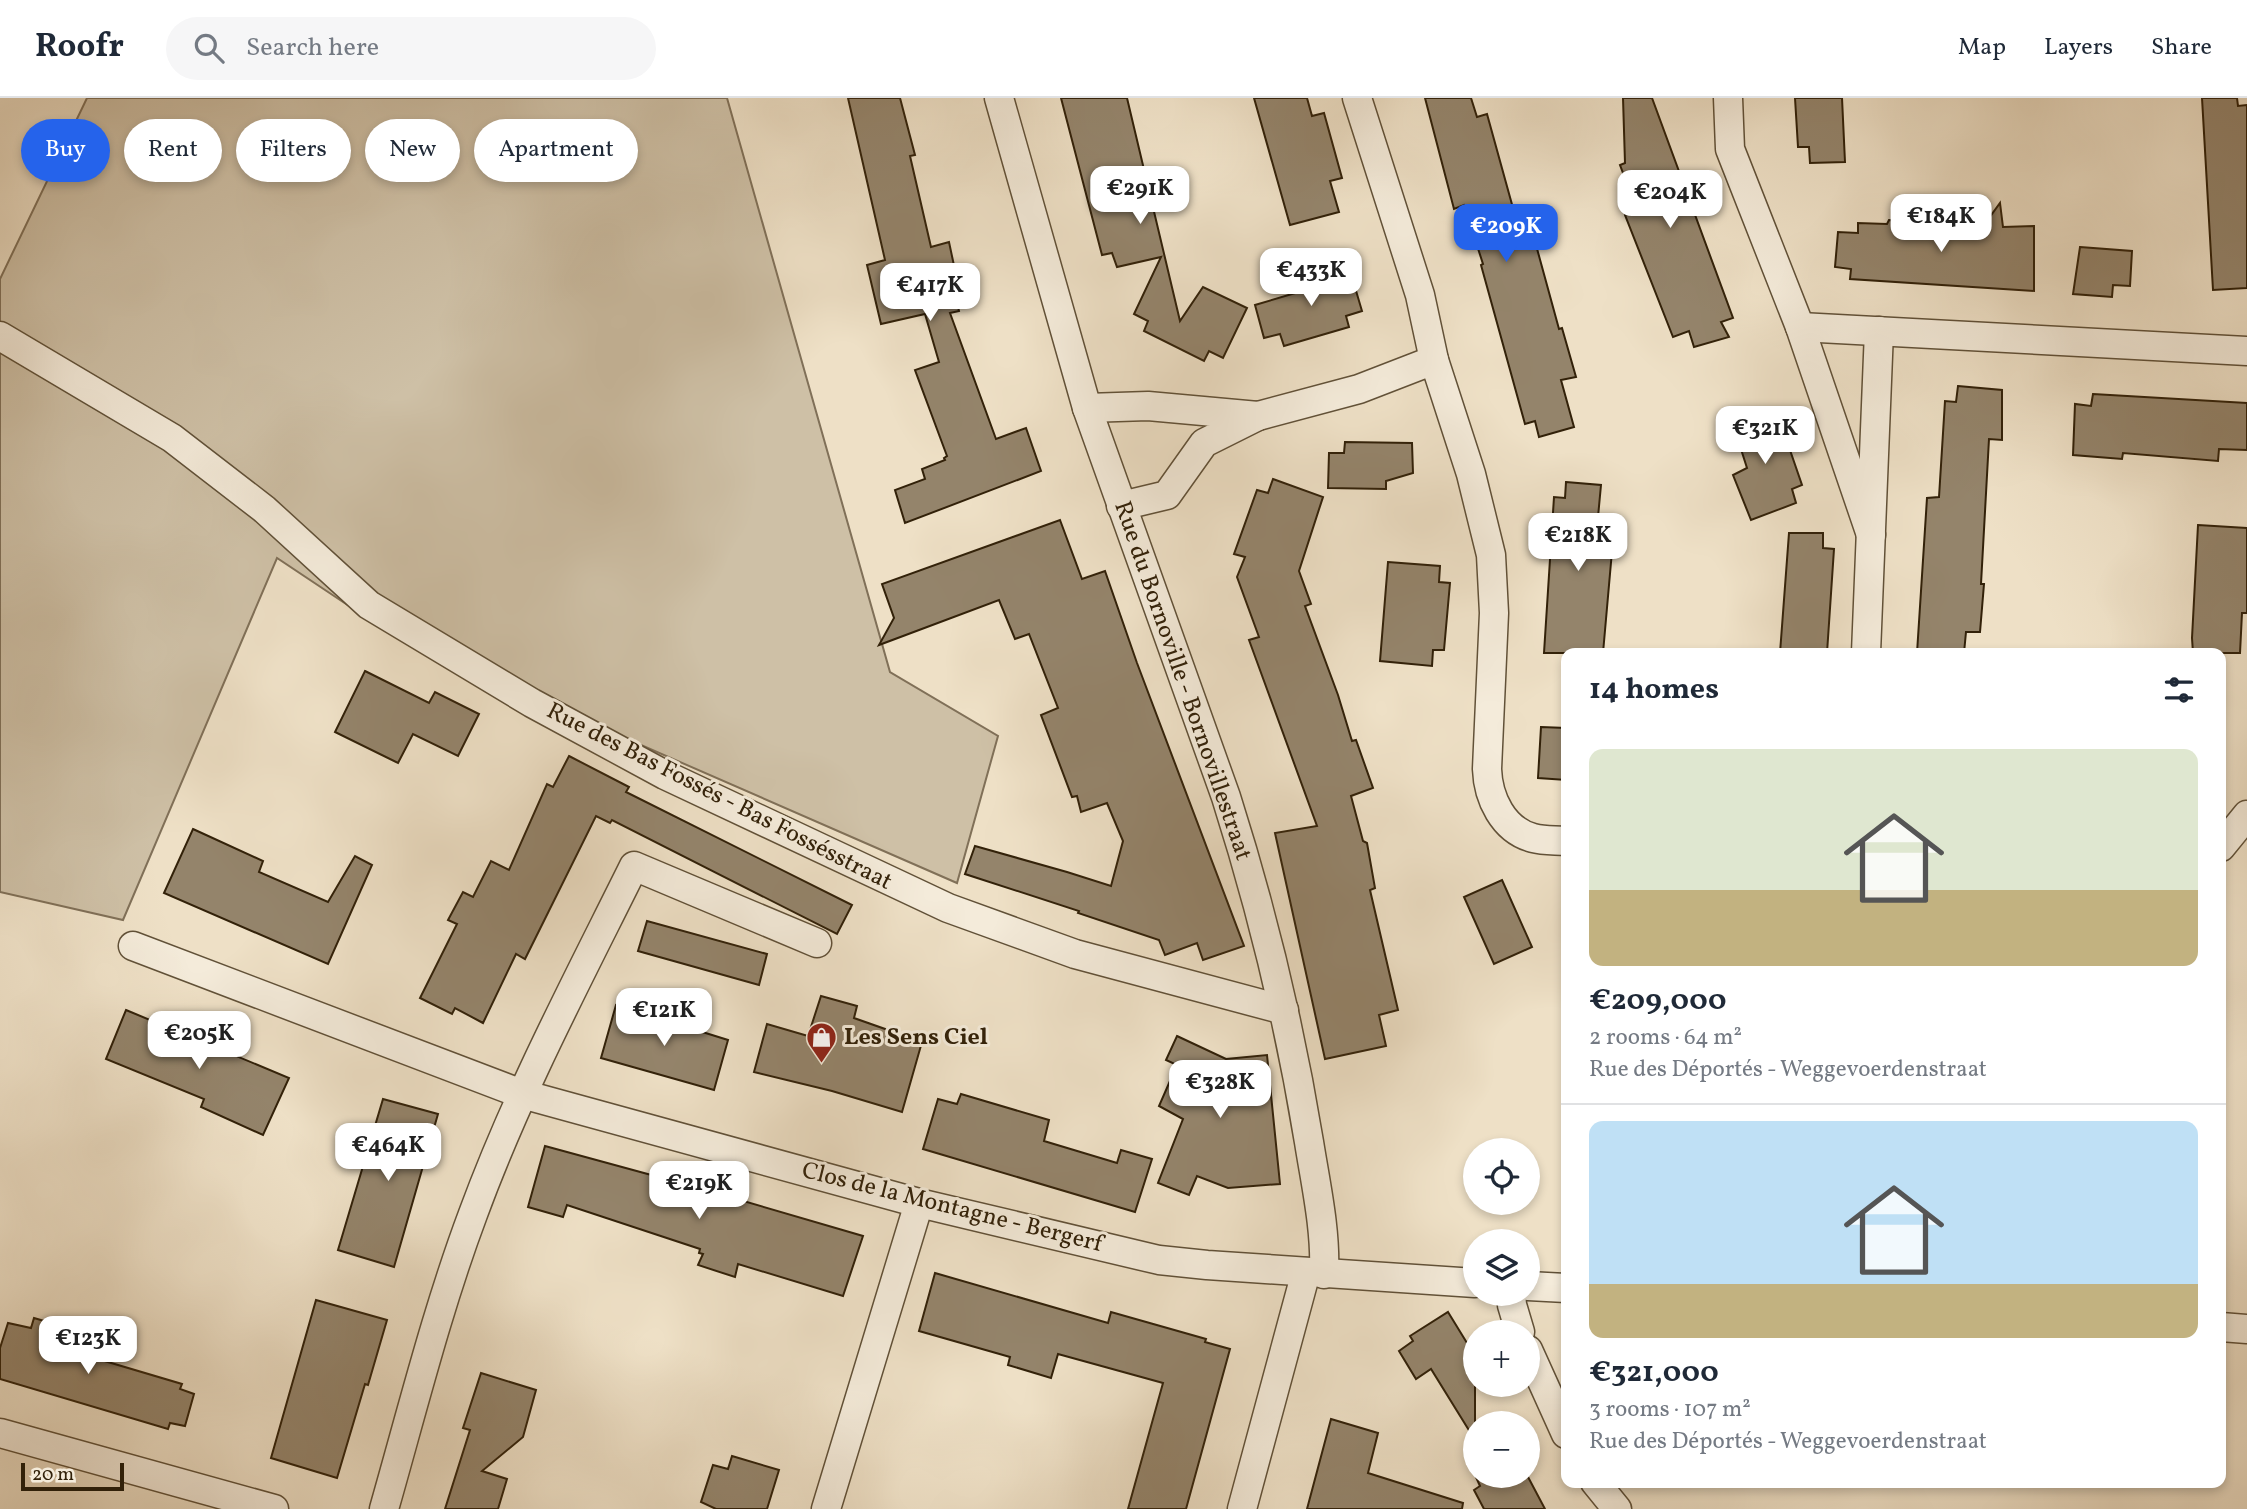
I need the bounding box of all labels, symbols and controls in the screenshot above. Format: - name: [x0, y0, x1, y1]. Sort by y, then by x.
- search box: [166, 17, 656, 80]
- text: Roofr: [35, 25, 124, 71]
- icon: search: [190, 29, 228, 67]
- text: Search here: [246, 30, 379, 66]
- text: Map: [1958, 31, 2006, 65]
- text: Layers: [2044, 31, 2113, 65]
- text: Share: [2151, 31, 2212, 65]
- chip: Buy: [21, 119, 110, 182]
- chip: Rent: [124, 119, 222, 182]
- chip: Filters: [236, 119, 351, 182]
- chip: New: [365, 119, 460, 182]
- chip: Apartment: [474, 119, 638, 182]
- pin: €291K: [1091, 166, 1189, 226]
- pin: €204K: [1621, 170, 1719, 230]
- text: €291K: [1106, 173, 1174, 205]
- text: €204K: [1633, 177, 1707, 209]
- pin: €184K: [1892, 194, 1990, 254]
- text: €184K: [1907, 201, 1975, 233]
- pin: €209K: [1457, 204, 1555, 264]
- text: €209K: [1470, 211, 1542, 243]
- pin: €433K: [1262, 248, 1360, 308]
- text: €433K: [1276, 255, 1346, 287]
- pin: €417K: [881, 264, 979, 323]
- text: €417K: [896, 270, 964, 302]
- pin: €321K: [1716, 406, 1814, 466]
- text: €321K: [1732, 413, 1798, 445]
- street label: Rue du Bornoville - Bornovillestraat: [1104, 497, 1260, 865]
- pin: €218K: [1529, 514, 1627, 573]
- text: €218K: [1544, 520, 1612, 552]
- text: 14 homes: [1589, 669, 1719, 711]
- icon: filters: [2160, 671, 2198, 709]
- street label: Rue des Bas Fossés - Bas Fossésstraat: [540, 695, 898, 899]
- icon: home: [1831, 795, 1957, 921]
- text: €209,000: [1589, 980, 1726, 1022]
- pin: €121K: [615, 988, 713, 1048]
- text: €121K: [632, 995, 696, 1027]
- pin: €205K: [150, 1012, 248, 1071]
- text: €205K: [164, 1018, 234, 1050]
- shop icon: Les Sens Ciel: [804, 1021, 838, 1065]
- place label: Les Sens Ciel: [844, 1021, 988, 1055]
- text: 2 rooms · 64 m²: [1589, 1022, 1742, 1054]
- text: Rue des Déportés - Weggevoerdenstraat: [1589, 1054, 1987, 1086]
- pin: €328K: [1171, 1060, 1269, 1120]
- text: €328K: [1185, 1067, 1255, 1099]
- pin: €464K: [339, 1124, 437, 1183]
- text: €464K: [351, 1130, 425, 1162]
- map controls: [1463, 1138, 1540, 1488]
- button: locate: [1463, 1138, 1540, 1215]
- street label: Clos de la Montagne - Bergerf: [798, 1154, 1109, 1262]
- pin: €219K: [650, 1162, 748, 1221]
- icon: home: [1831, 1167, 1957, 1293]
- text: €219K: [665, 1168, 733, 1200]
- button: layers: [1463, 1229, 1540, 1306]
- pin: €123K: [39, 1316, 137, 1376]
- button: +: [1463, 1320, 1540, 1397]
- text: €123K: [55, 1323, 121, 1355]
- text: €321,000: [1589, 1352, 1719, 1394]
- text: 3 rooms · 107 m²: [1589, 1394, 1751, 1426]
- button: −: [1463, 1411, 1540, 1488]
- text: Rue des Déportés - Weggevoerdenstraat: [1589, 1426, 1987, 1458]
- scale bar: [21, 1460, 124, 1492]
- text: 20 m: [32, 1462, 74, 1488]

